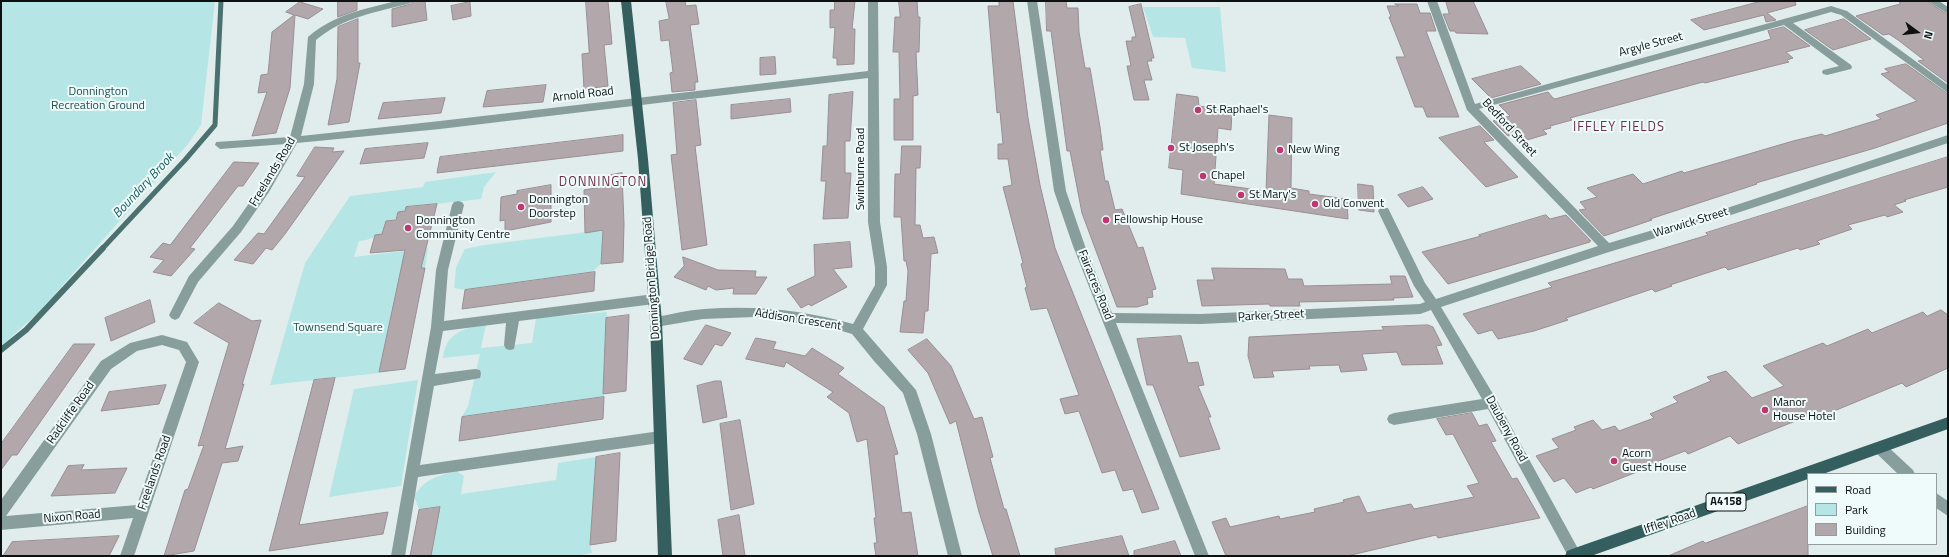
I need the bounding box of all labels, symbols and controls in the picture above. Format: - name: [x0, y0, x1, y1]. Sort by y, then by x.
- north arrow: [1897, 12, 1937, 52]
- text: N: [1920, 29, 1937, 41]
- street label: Argyle Street: [1617, 30, 1685, 60]
- street label: Arnold Road: [551, 84, 615, 106]
- park label: Donnington Recreation Ground: [51, 85, 145, 113]
- street label: Bedford Street: [1479, 96, 1539, 160]
- place label: St Raphael's: [1206, 103, 1268, 117]
- marker: St Raphael's: [1193, 105, 1203, 115]
- district label: IFFLEY FIELDS: [1573, 120, 1665, 136]
- street label: Swinburne Road: [854, 128, 868, 210]
- street label: Freelands Road: [247, 135, 299, 209]
- place label: St Joseph's: [1179, 141, 1234, 155]
- marker: St Joseph's: [1166, 143, 1176, 153]
- place label: New Wing: [1288, 143, 1340, 157]
- marker: New Wing: [1275, 145, 1285, 155]
- water label: Boundary Brook: [110, 150, 178, 222]
- place label: Chapel: [1211, 169, 1245, 183]
- marker: Chapel: [1198, 171, 1208, 181]
- district label: DONNINGTON: [559, 175, 647, 191]
- place label: St Mary's: [1249, 188, 1296, 202]
- marker: St Mary's: [1236, 190, 1246, 200]
- place label: Donnington Doorstep: [529, 193, 588, 221]
- place label: Old Convent: [1323, 197, 1384, 211]
- marker: Old Convent: [1310, 199, 1320, 209]
- marker: Donnington Doorstep: [516, 202, 526, 212]
- street label: Warwick Street: [1652, 205, 1730, 241]
- place label: Fellowship House: [1114, 213, 1203, 227]
- place label: Donnington Community Centre: [416, 214, 510, 242]
- marker: Fellowship House: [1101, 215, 1111, 225]
- street label: Donnington Bridge Road: [641, 216, 663, 340]
- marker: Donnington Community Centre: [403, 223, 413, 233]
- street label: Fairacres Road: [1074, 248, 1116, 322]
- street label: Addison Crescent: [754, 306, 842, 334]
- street label: Parker Street: [1237, 307, 1305, 325]
- park label: Townsend Square: [293, 321, 383, 335]
- street label: Radcliffe Road: [44, 379, 98, 447]
- street label: Daubeny Road: [1482, 393, 1530, 465]
- place label: Manor House Hotel: [1773, 396, 1835, 424]
- marker: Manor House Hotel: [1760, 405, 1770, 415]
- street label: Freelands Road: [135, 434, 175, 512]
- place label: Acorn Guest House: [1622, 447, 1687, 475]
- marker: Acorn Guest House: [1609, 456, 1619, 466]
- legend: [1807, 473, 1937, 545]
- text: Road: [1845, 480, 1871, 499]
- road number: A4158: [1706, 493, 1746, 511]
- text: Park: [1845, 500, 1868, 519]
- street label: Iffley Road: [1642, 506, 1698, 538]
- street label: Nixon Road: [43, 507, 101, 527]
- text: Building: [1845, 520, 1886, 539]

